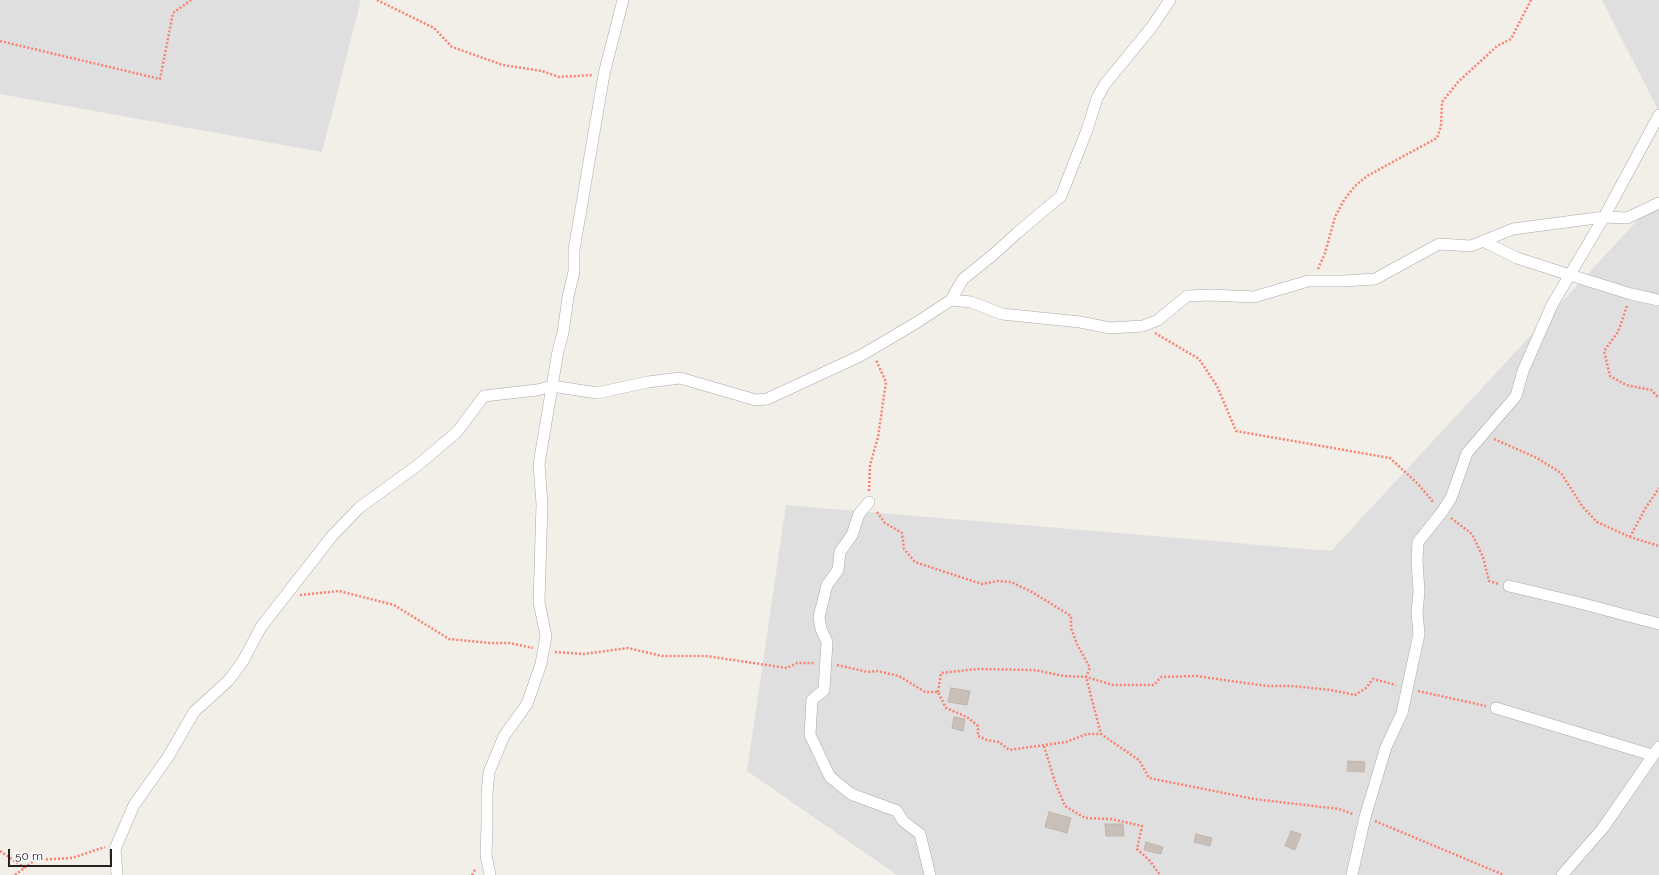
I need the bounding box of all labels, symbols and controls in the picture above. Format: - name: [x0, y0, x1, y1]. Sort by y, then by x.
- scale bar: [10, 841, 114, 867]
- text: 50 m: [15, 849, 43, 863]

